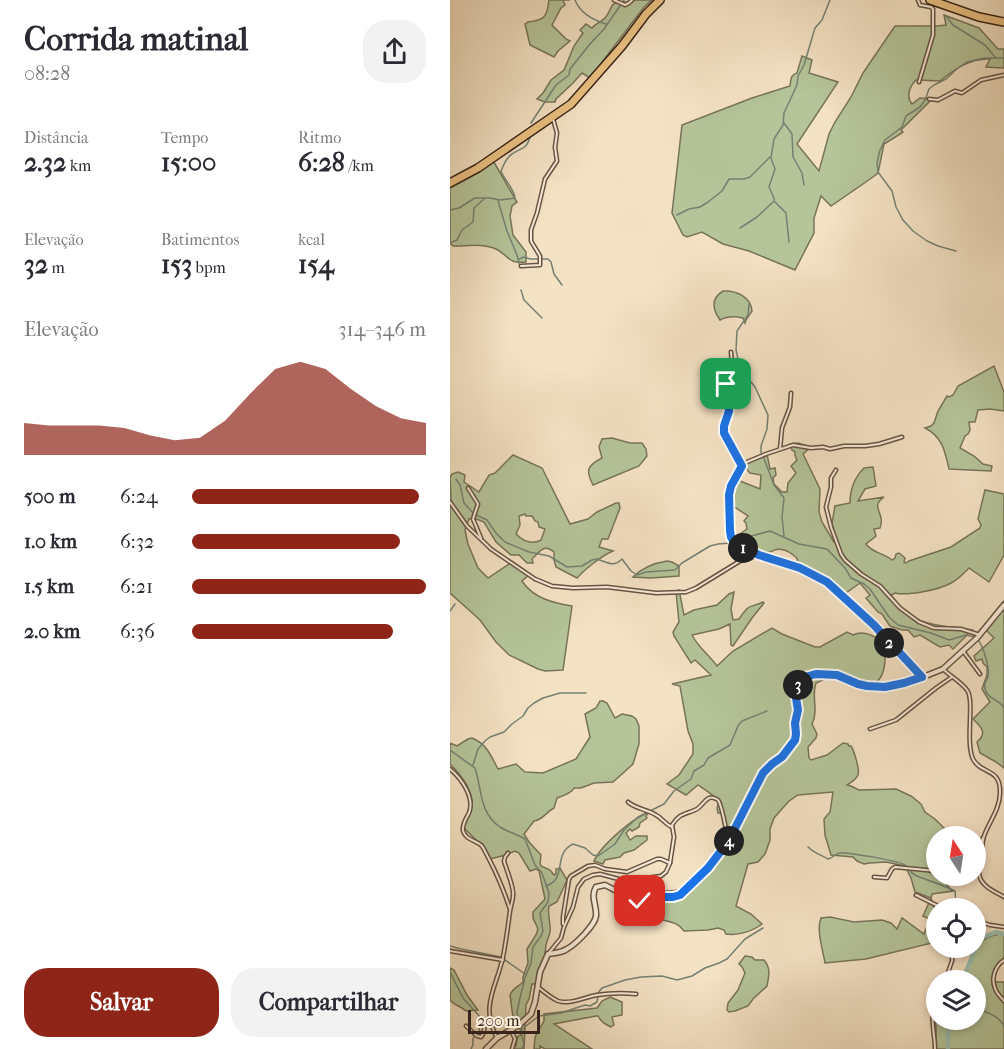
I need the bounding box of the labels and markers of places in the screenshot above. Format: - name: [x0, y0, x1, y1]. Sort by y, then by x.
- pin: [700, 358, 751, 409]
- pin: 1: [728, 533, 758, 563]
- pin: 2: [874, 628, 904, 658]
- pin: 3: [783, 670, 813, 700]
- pin: 4: [714, 826, 744, 856]
- pin: [614, 875, 665, 926]

